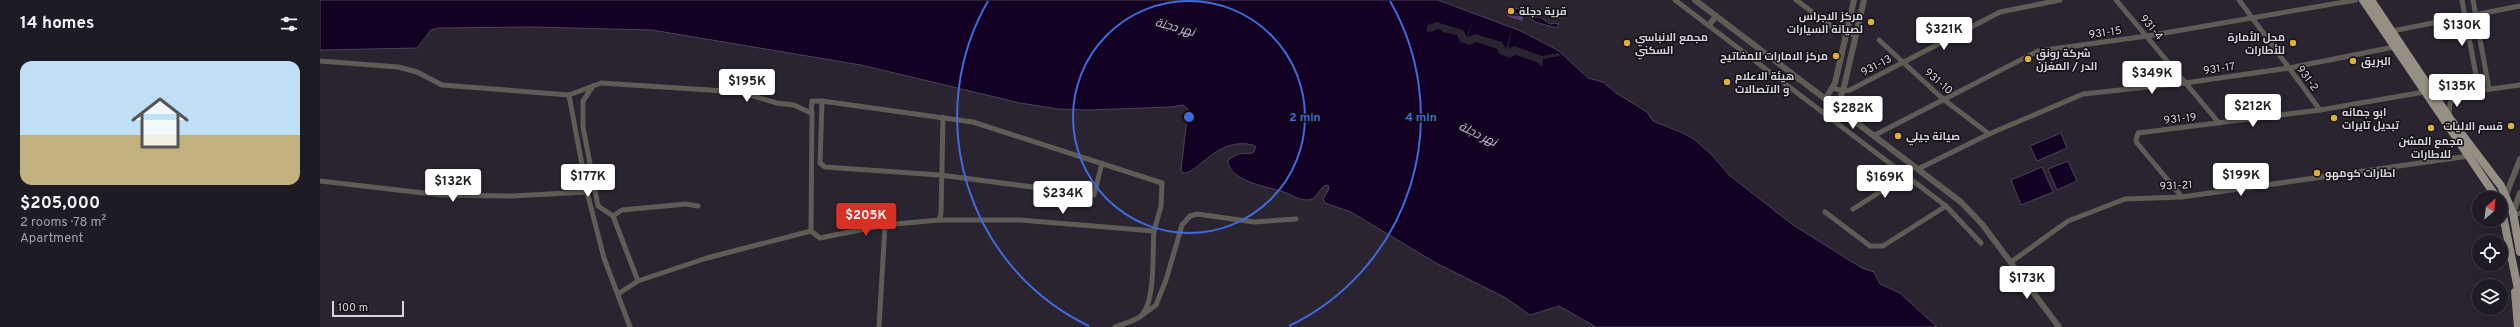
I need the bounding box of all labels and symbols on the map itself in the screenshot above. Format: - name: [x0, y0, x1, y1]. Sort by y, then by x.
- place label: قرية دجلة: [1519, 5, 1567, 19]
- marker: قرية دجلة: [1506, 6, 1516, 16]
- place label: مركز الاجراس لصيانة السيارات: [1787, 10, 1863, 37]
- street label: 931-4: [2137, 12, 2166, 43]
- pin: $130K: [2434, 13, 2490, 47]
- water label: نهر دجلة: [1153, 15, 1198, 41]
- marker: مركز الاجراس لصيانة السيارات: [1866, 17, 1876, 27]
- pin: $321K: [1916, 17, 1972, 51]
- street label: 931-15: [2088, 24, 2123, 42]
- place label: مجمع الانباسي السكني: [1635, 31, 1708, 60]
- place label: محل الأمارة للأطارات: [2228, 31, 2285, 58]
- marker: مجمع الانباسي السكني: [1622, 38, 1632, 48]
- marker: محل الأمارة للأطارات: [2288, 38, 2298, 48]
- place label: شركة رونق الدر / المغزن: [2036, 47, 2097, 74]
- place label: مركز الامارات للمفاتيح: [1720, 50, 1828, 64]
- marker: مركز الامارات للمفاتيح: [1831, 51, 1841, 61]
- street label: 931-13: [1859, 52, 1894, 80]
- marker: شركة رونق الدر / المغزن: [2023, 54, 2033, 64]
- place label: البريق: [2361, 55, 2391, 69]
- marker: البريق: [2348, 56, 2358, 66]
- street label: 931-17: [2202, 60, 2236, 78]
- pin: $349K: [2124, 61, 2180, 95]
- street label: 931-2: [2293, 63, 2321, 94]
- street label: 931-10: [1921, 66, 1956, 98]
- pin: $195K: [719, 69, 775, 103]
- place label: هيئة الاعلام و الاتصالات: [1735, 70, 1795, 97]
- pin: $135K: [2429, 74, 2485, 108]
- marker: هيئة الاعلام و الاتصالات: [1722, 77, 1732, 87]
- pin: $212K: [2225, 94, 2281, 128]
- pin: $282K: [1825, 96, 1881, 130]
- place label: ابو جمانه تبديل تايرات: [2342, 106, 2400, 133]
- centre of rings: [1182, 110, 1196, 124]
- text: 2 min: [1289, 110, 1321, 126]
- text: 4 min: [1405, 110, 1437, 126]
- street label: 931-19: [2163, 110, 2197, 128]
- marker: ابو جمانه تبديل تايرات: [2329, 113, 2339, 123]
- water label: نهر دجلة: [1456, 119, 1501, 152]
- place label: قسم الاليات: [2443, 120, 2503, 134]
- marker: قسم الاليات: [2506, 121, 2516, 131]
- marker: مجمع المشن للاطارات: [2426, 123, 2436, 133]
- place label: صيانة جيلي: [1906, 130, 1960, 146]
- marker: صيانة جيلي: [1893, 131, 1903, 141]
- place label: مجمع المشن للاطارات: [2399, 135, 2463, 162]
- pin: $199K: [2213, 163, 2269, 197]
- pin: $177K: [560, 164, 616, 198]
- pin: $169K: [1857, 165, 1913, 199]
- place label: اطارات كومهو: [2325, 167, 2396, 181]
- marker: اطارات كومهو: [2312, 168, 2322, 178]
- pin: $132K: [425, 169, 481, 203]
- street label: 931-21: [2159, 178, 2193, 194]
- pin: $234K: [1035, 181, 1091, 215]
- north arrow: [2472, 191, 2508, 227]
- pin: $205K: [838, 203, 894, 237]
- pin: $173K: [1999, 266, 2055, 300]
- scale bar: [332, 299, 404, 318]

